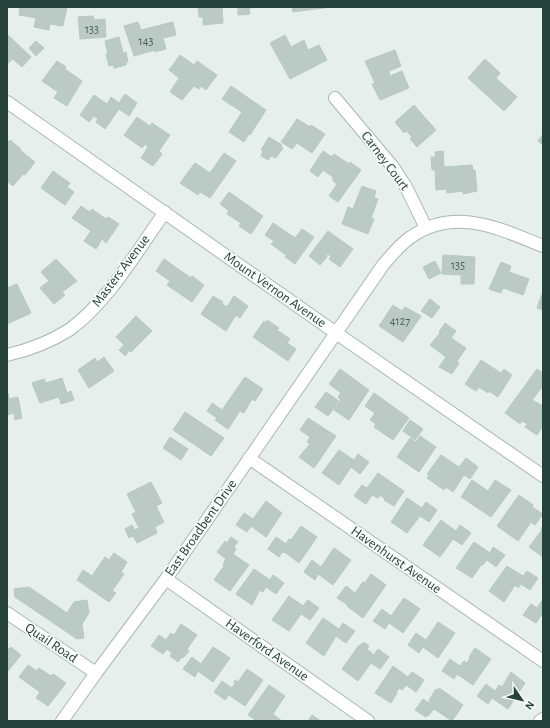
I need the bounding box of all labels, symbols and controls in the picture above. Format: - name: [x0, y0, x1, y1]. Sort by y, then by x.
- house number: 133: [85, 23, 99, 35]
- house number: 143: [139, 35, 153, 47]
- street label: Carney Court: [358, 129, 412, 194]
- street label: Masters Avenue: [89, 232, 153, 310]
- street label: Mount Vernon Avenue: [221, 250, 329, 330]
- house number: 135: [451, 259, 465, 271]
- house number: 4127: [390, 315, 410, 327]
- street label: East Broadbent Drive: [163, 477, 239, 579]
- street label: Havenhurst Avenue: [348, 524, 444, 596]
- street label: Haverford Avenue: [223, 616, 311, 684]
- street label: Quail Road: [22, 621, 80, 665]
- north arrow: [502, 680, 542, 720]
- text: N: [523, 699, 536, 712]

